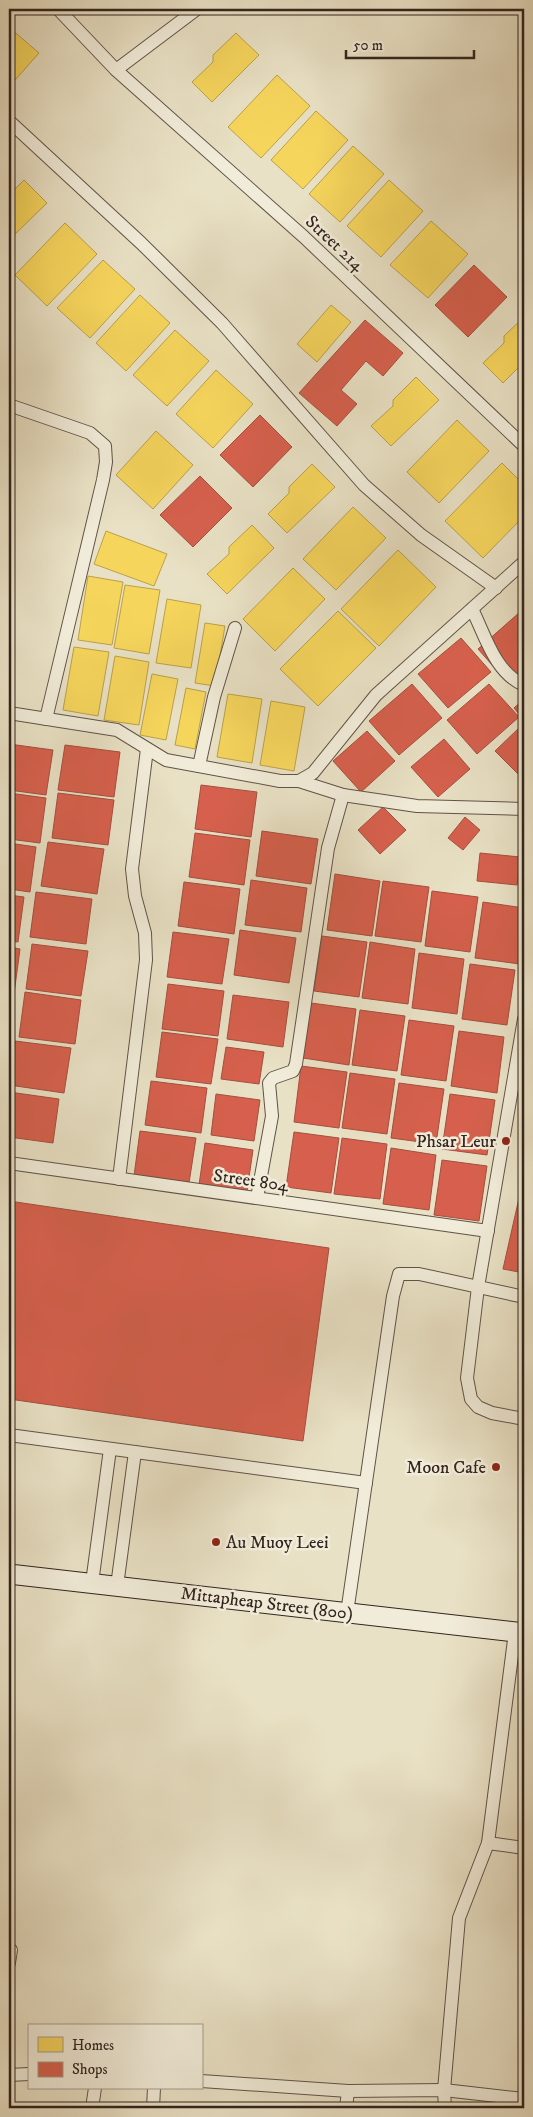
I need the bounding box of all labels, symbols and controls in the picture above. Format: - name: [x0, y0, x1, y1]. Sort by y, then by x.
- scale bar: [346, 28, 473, 60]
- text: 50 m: [353, 36, 383, 55]
- street label: Street 214: [300, 211, 369, 277]
- place label: Phsar Leur: [416, 1131, 496, 1153]
- marker: Phsar Leur: [500, 1135, 512, 1147]
- street label: Street 804: [212, 1165, 290, 1197]
- place label: Moon Cafe: [406, 1457, 486, 1479]
- marker: Moon Cafe: [490, 1461, 502, 1473]
- place label: Au Muoy Leei: [226, 1532, 329, 1554]
- marker: Au Muoy Leei: [210, 1536, 222, 1548]
- street label: Mittapheap Street (800): [180, 1583, 354, 1625]
- legend: [28, 2024, 202, 2090]
- text: Homes: [72, 2036, 114, 2055]
- text: Shops: [72, 2060, 108, 2079]

